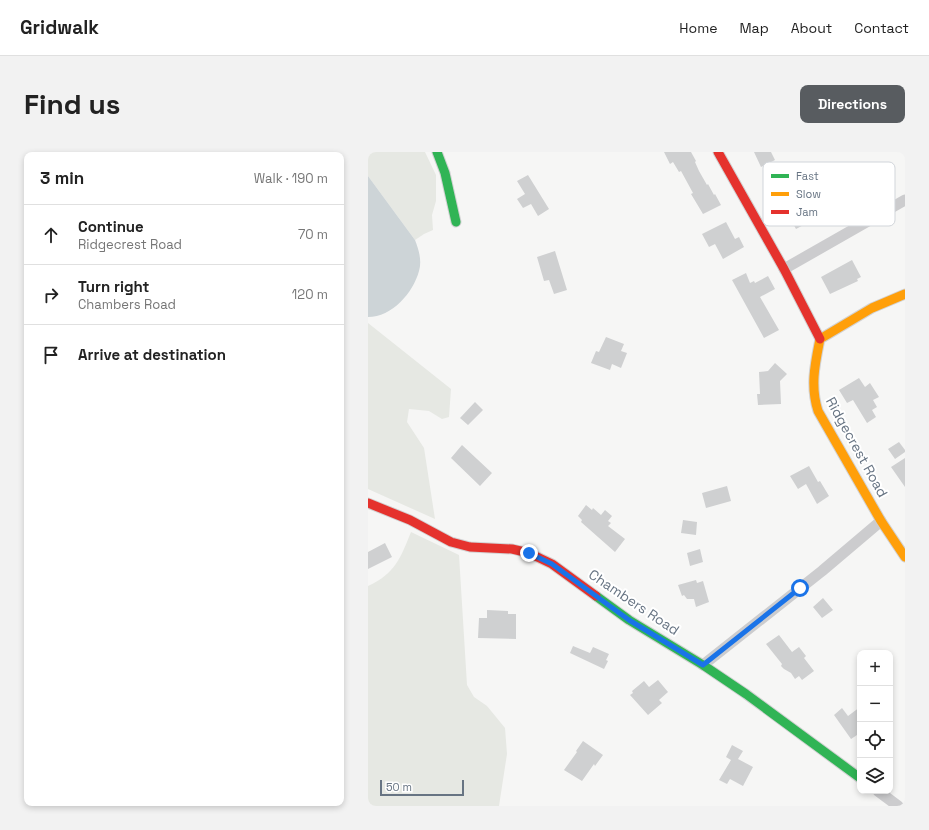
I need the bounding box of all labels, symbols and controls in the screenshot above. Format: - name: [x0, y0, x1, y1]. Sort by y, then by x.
- text: Gridwalk: [20, 15, 99, 40]
- text: Home: [679, 19, 717, 37]
- text: Map: [739, 19, 769, 37]
- text: About: [791, 19, 832, 37]
- text: Contact: [854, 19, 909, 37]
- button: Directions: [800, 85, 905, 123]
- text: Find us: [24, 86, 121, 122]
- legend: [763, 162, 895, 226]
- text: 3 min: [40, 167, 84, 189]
- text: Fast: [796, 169, 819, 183]
- text: Walk · 190 m: [254, 170, 328, 187]
- text: Slow: [796, 187, 821, 201]
- text: Jam: [796, 205, 818, 219]
- text: Continue: [78, 217, 144, 236]
- icon: ahead: [40, 224, 62, 246]
- text: 70 m: [298, 226, 328, 243]
- text: Ridgecrest Road: [78, 236, 182, 253]
- text: Turn right: [78, 277, 149, 296]
- icon: right: [40, 284, 62, 306]
- text: 120 m: [292, 286, 328, 303]
- text: Chambers Road: [78, 296, 176, 313]
- icon: arrive: [40, 344, 62, 366]
- text: Arrive at destination: [78, 345, 226, 364]
- street label: Ridgecrest Road: [822, 394, 892, 500]
- route end: [520, 544, 538, 562]
- street label: Chambers Road: [585, 565, 683, 639]
- route start: [791, 579, 809, 597]
- map controls: [857, 650, 893, 794]
- button: +: [857, 650, 893, 686]
- button: −: [857, 686, 893, 722]
- button: locate: [857, 722, 893, 758]
- button: layers: [857, 758, 893, 794]
- scale bar: [380, 778, 464, 797]
- text: 50 m: [386, 780, 412, 794]

